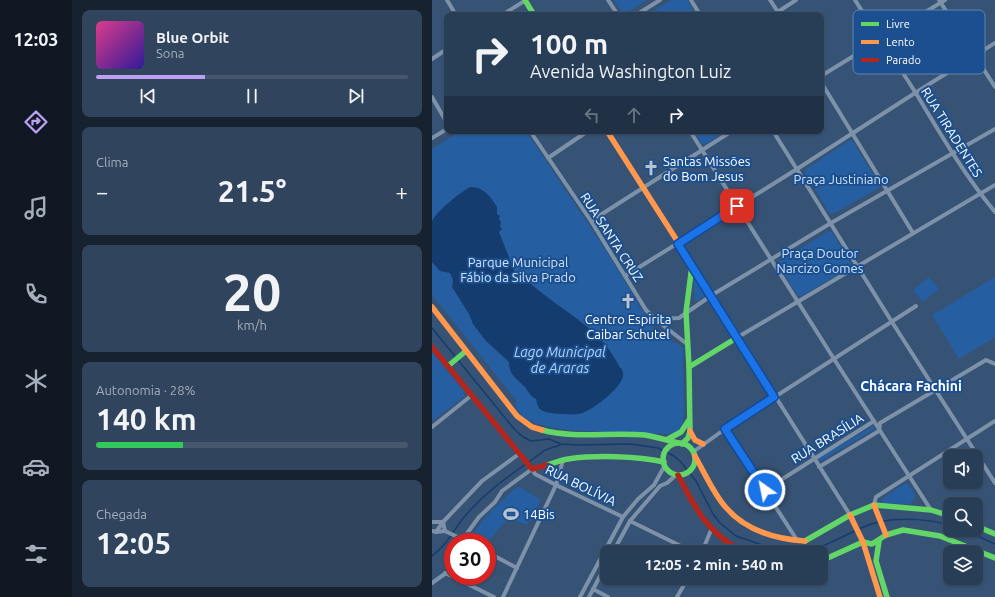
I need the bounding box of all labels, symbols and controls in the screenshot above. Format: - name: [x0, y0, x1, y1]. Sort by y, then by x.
- legend: [853, 10, 985, 74]
- text: Livre: [886, 18, 910, 30]
- icon: right: [464, 28, 516, 80]
- text: 100 m: [530, 28, 608, 59]
- text: 12:03: [13, 29, 59, 49]
- text: Blue Orbit: [156, 29, 229, 46]
- text: Lento: [886, 36, 915, 48]
- text: Sona: [156, 46, 185, 60]
- text: Parado: [886, 54, 921, 66]
- text: Avenida Washington Luiz: [530, 61, 731, 81]
- icon: previous: [137, 85, 159, 107]
- icon: pause: [241, 85, 263, 107]
- icon: next: [345, 85, 367, 107]
- street label: RUA TIRADENTES: [919, 85, 985, 180]
- icon: left: [581, 104, 603, 126]
- icon: ahead: [623, 104, 645, 126]
- icon: right: [665, 104, 687, 126]
- icon: directions: [22, 108, 50, 136]
- place label: Santas Missões do Bom Jesus: [663, 154, 751, 183]
- text: Clima: [96, 155, 128, 169]
- church icon: Santas Missões do Bom Jesus: [642, 159, 660, 177]
- park label: Praça Justiniano: [793, 172, 889, 186]
- text: 21.5°: [218, 174, 286, 208]
- text: −: [96, 179, 108, 204]
- text: +: [396, 179, 408, 204]
- pin: [720, 189, 754, 223]
- street label: RUA SANTA CRUZ: [578, 190, 646, 284]
- icon: music: [22, 194, 50, 222]
- icon: arrive: [726, 195, 748, 217]
- park label: Praça Doutor Narcizo Gomes: [777, 246, 864, 275]
- park label: Parque Municipal Fábio da Silva Prado: [460, 255, 576, 284]
- text: 20: [223, 263, 281, 321]
- icon: phone: [22, 280, 50, 308]
- church icon: Centro Espirita Caibar Schutel: [619, 292, 637, 310]
- place label: Centro Espirita Caibar Schutel: [585, 312, 671, 341]
- text: km/h: [237, 318, 267, 332]
- water label: Lago Municipal de Araras: [514, 344, 606, 376]
- icon: climate: [22, 367, 50, 395]
- district label: Chácara Fachini: [860, 378, 962, 394]
- text: Autonomia · 28%: [96, 383, 195, 397]
- text: 140 km: [96, 402, 197, 436]
- street label: RUA BRASÍLIA: [788, 409, 866, 466]
- map controls: [943, 449, 983, 585]
- button: sound: [943, 449, 983, 489]
- icon: car: [22, 453, 50, 481]
- street label: RUA BOLÍVIA: [543, 461, 619, 508]
- position arrow: [744, 469, 786, 511]
- button: search: [943, 497, 983, 537]
- sports icon: 14Bis: [502, 505, 520, 523]
- text: Chegada: [96, 507, 147, 521]
- place label: 14Bis: [523, 507, 555, 521]
- text: 12:05: [96, 526, 171, 560]
- speed limit sign: 30: [444, 533, 496, 585]
- icon: filters: [22, 540, 50, 568]
- button: layers: [943, 545, 983, 585]
- text: 12:05 · 2 min · 540 m: [645, 556, 783, 573]

